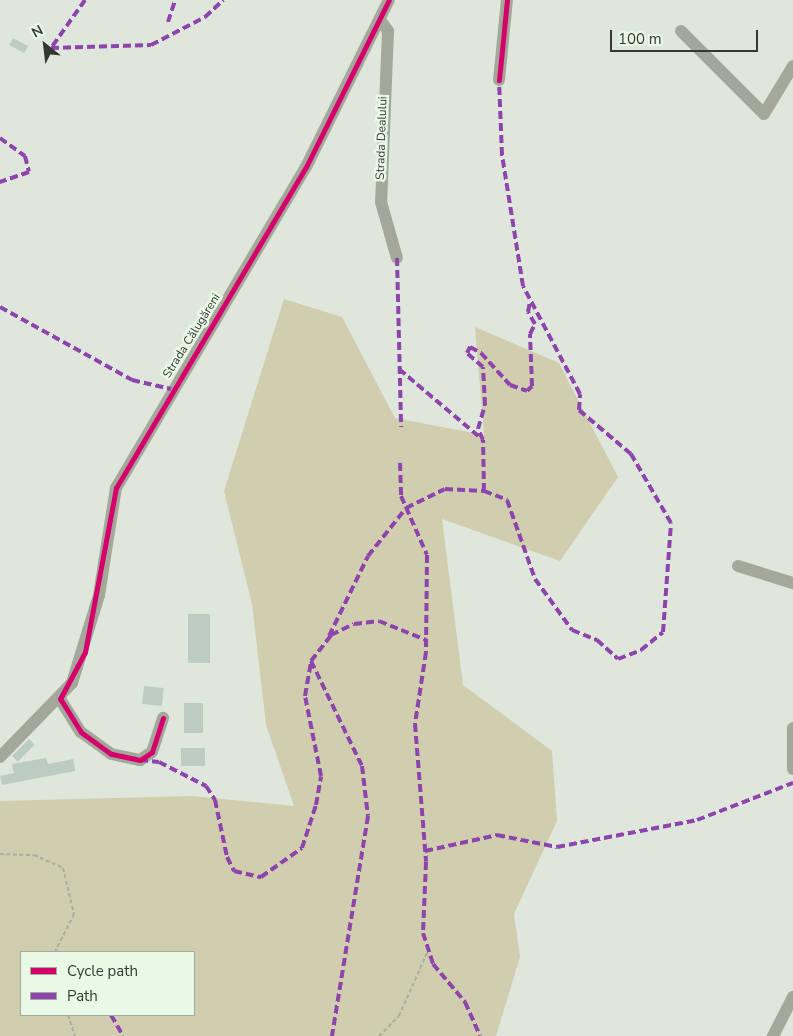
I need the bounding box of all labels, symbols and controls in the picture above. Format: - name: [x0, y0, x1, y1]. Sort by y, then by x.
- north arrow: [20, 20, 70, 70]
- scale bar: [613, 20, 760, 52]
- text: N: [28, 21, 47, 42]
- text: 100 m: [618, 29, 662, 49]
- street label: Strada Dealului: [373, 96, 391, 180]
- street label: Strada Călugăreni: [160, 291, 224, 381]
- legend: [20, 951, 195, 1016]
- text: Cycle path: [67, 961, 138, 981]
- text: Path: [67, 986, 98, 1006]

